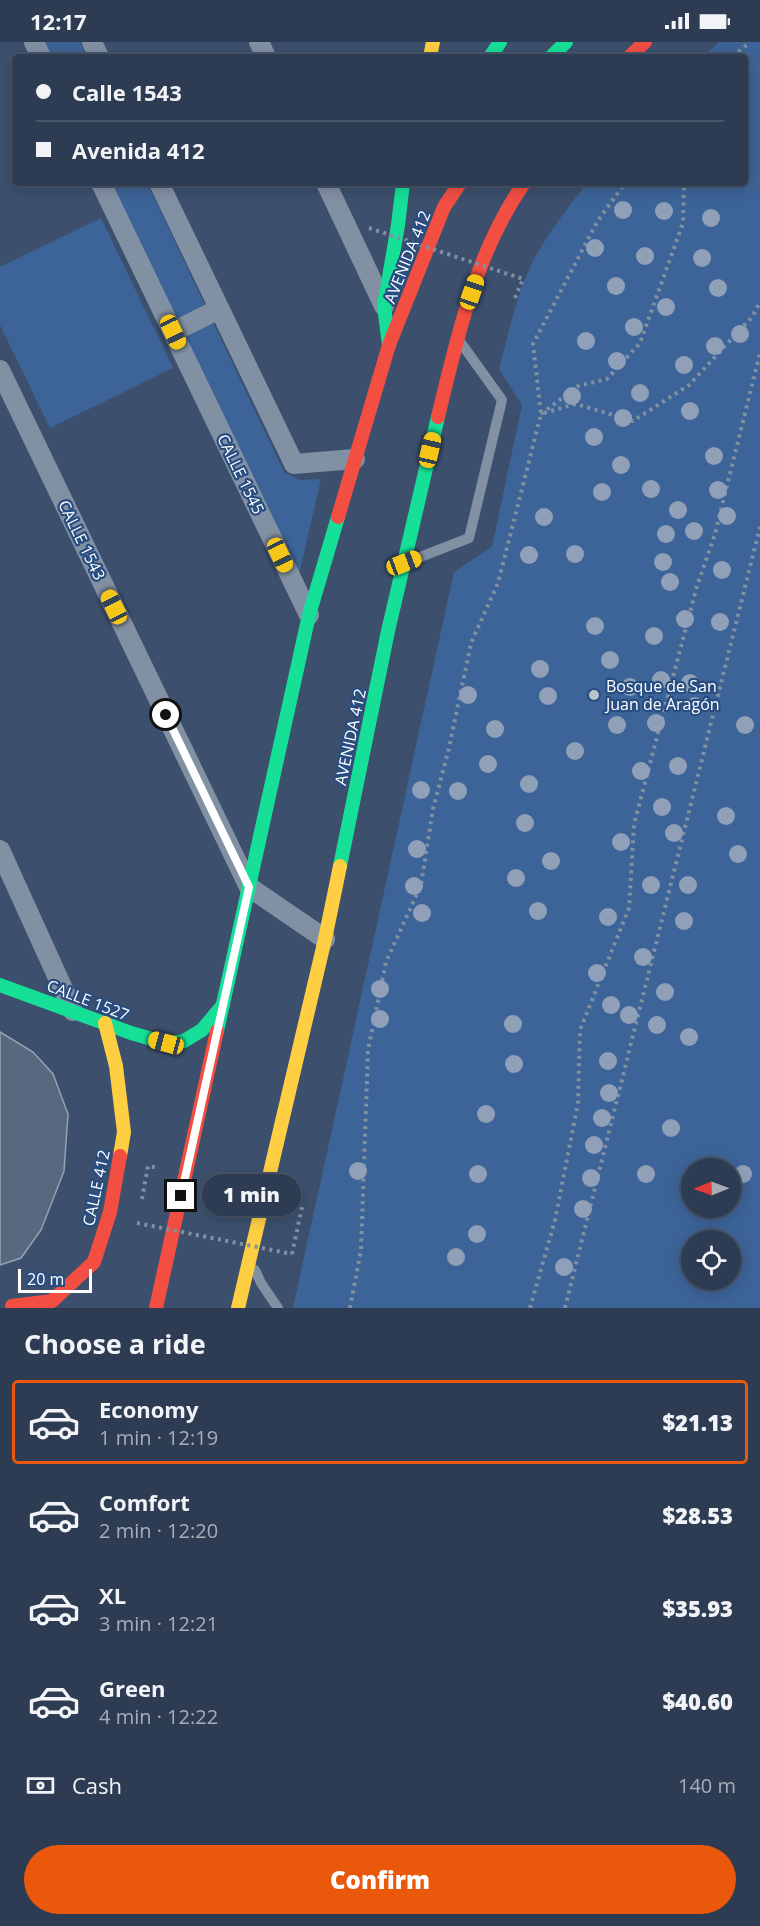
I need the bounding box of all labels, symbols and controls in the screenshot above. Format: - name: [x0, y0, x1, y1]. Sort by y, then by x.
- text: 12:17: [30, 6, 87, 36]
- text: Calle 1543: [72, 77, 182, 107]
- text: Avenida 412: [72, 135, 205, 165]
- street label: AVENIDA 412: [378, 207, 436, 307]
- car: [458, 272, 486, 312]
- car: [157, 312, 189, 352]
- street label: CALLE 1545: [212, 430, 270, 518]
- car: [417, 430, 443, 470]
- street label: CALLE 1543: [53, 496, 111, 584]
- car: [264, 535, 296, 575]
- car: [384, 548, 424, 578]
- car: [98, 587, 130, 627]
- place label: Bosque de San Juan de Aragón: [604, 675, 720, 715]
- street label: AVENIDA 412: [329, 687, 371, 787]
- marker: Bosque de San Juan de Aragón: [587, 688, 601, 702]
- route start: [152, 701, 179, 728]
- street label: CALLE 1527: [44, 974, 132, 1026]
- car: [146, 1030, 186, 1056]
- street label: CALLE 412: [77, 1148, 115, 1228]
- north arrow: [681, 1158, 741, 1218]
- map controls: [681, 1158, 741, 1290]
- callout: 1 min: [202, 1175, 301, 1217]
- text: 1 min: [223, 1181, 280, 1208]
- route end: [167, 1182, 194, 1209]
- button: locate: [681, 1230, 741, 1290]
- scale bar: [18, 1266, 92, 1294]
- text: 20 m: [27, 1268, 64, 1290]
- text: Choose a ride: [24, 1325, 206, 1362]
- text: Economy: [99, 1394, 198, 1424]
- icon: car: [27, 1395, 81, 1449]
- text: $21.13: [662, 1407, 733, 1437]
- text: 1 min · 12:19: [99, 1424, 218, 1451]
- text: Comfort: [99, 1487, 190, 1517]
- icon: car: [27, 1488, 81, 1542]
- text: $28.53: [662, 1500, 733, 1530]
- text: 2 min · 12:20: [99, 1517, 218, 1544]
- text: XL: [99, 1580, 126, 1610]
- icon: car: [27, 1581, 81, 1635]
- text: $35.93: [662, 1593, 733, 1623]
- text: 3 min · 12:21: [99, 1610, 218, 1637]
- text: Green: [99, 1673, 165, 1703]
- icon: car: [27, 1674, 81, 1728]
- text: $40.60: [662, 1686, 733, 1716]
- text: 4 min · 12:22: [99, 1703, 218, 1730]
- icon: cash: [24, 1769, 57, 1802]
- text: Cash: [72, 1770, 122, 1800]
- text: 140 m: [678, 1772, 736, 1799]
- button: Confirm: [24, 1845, 736, 1914]

